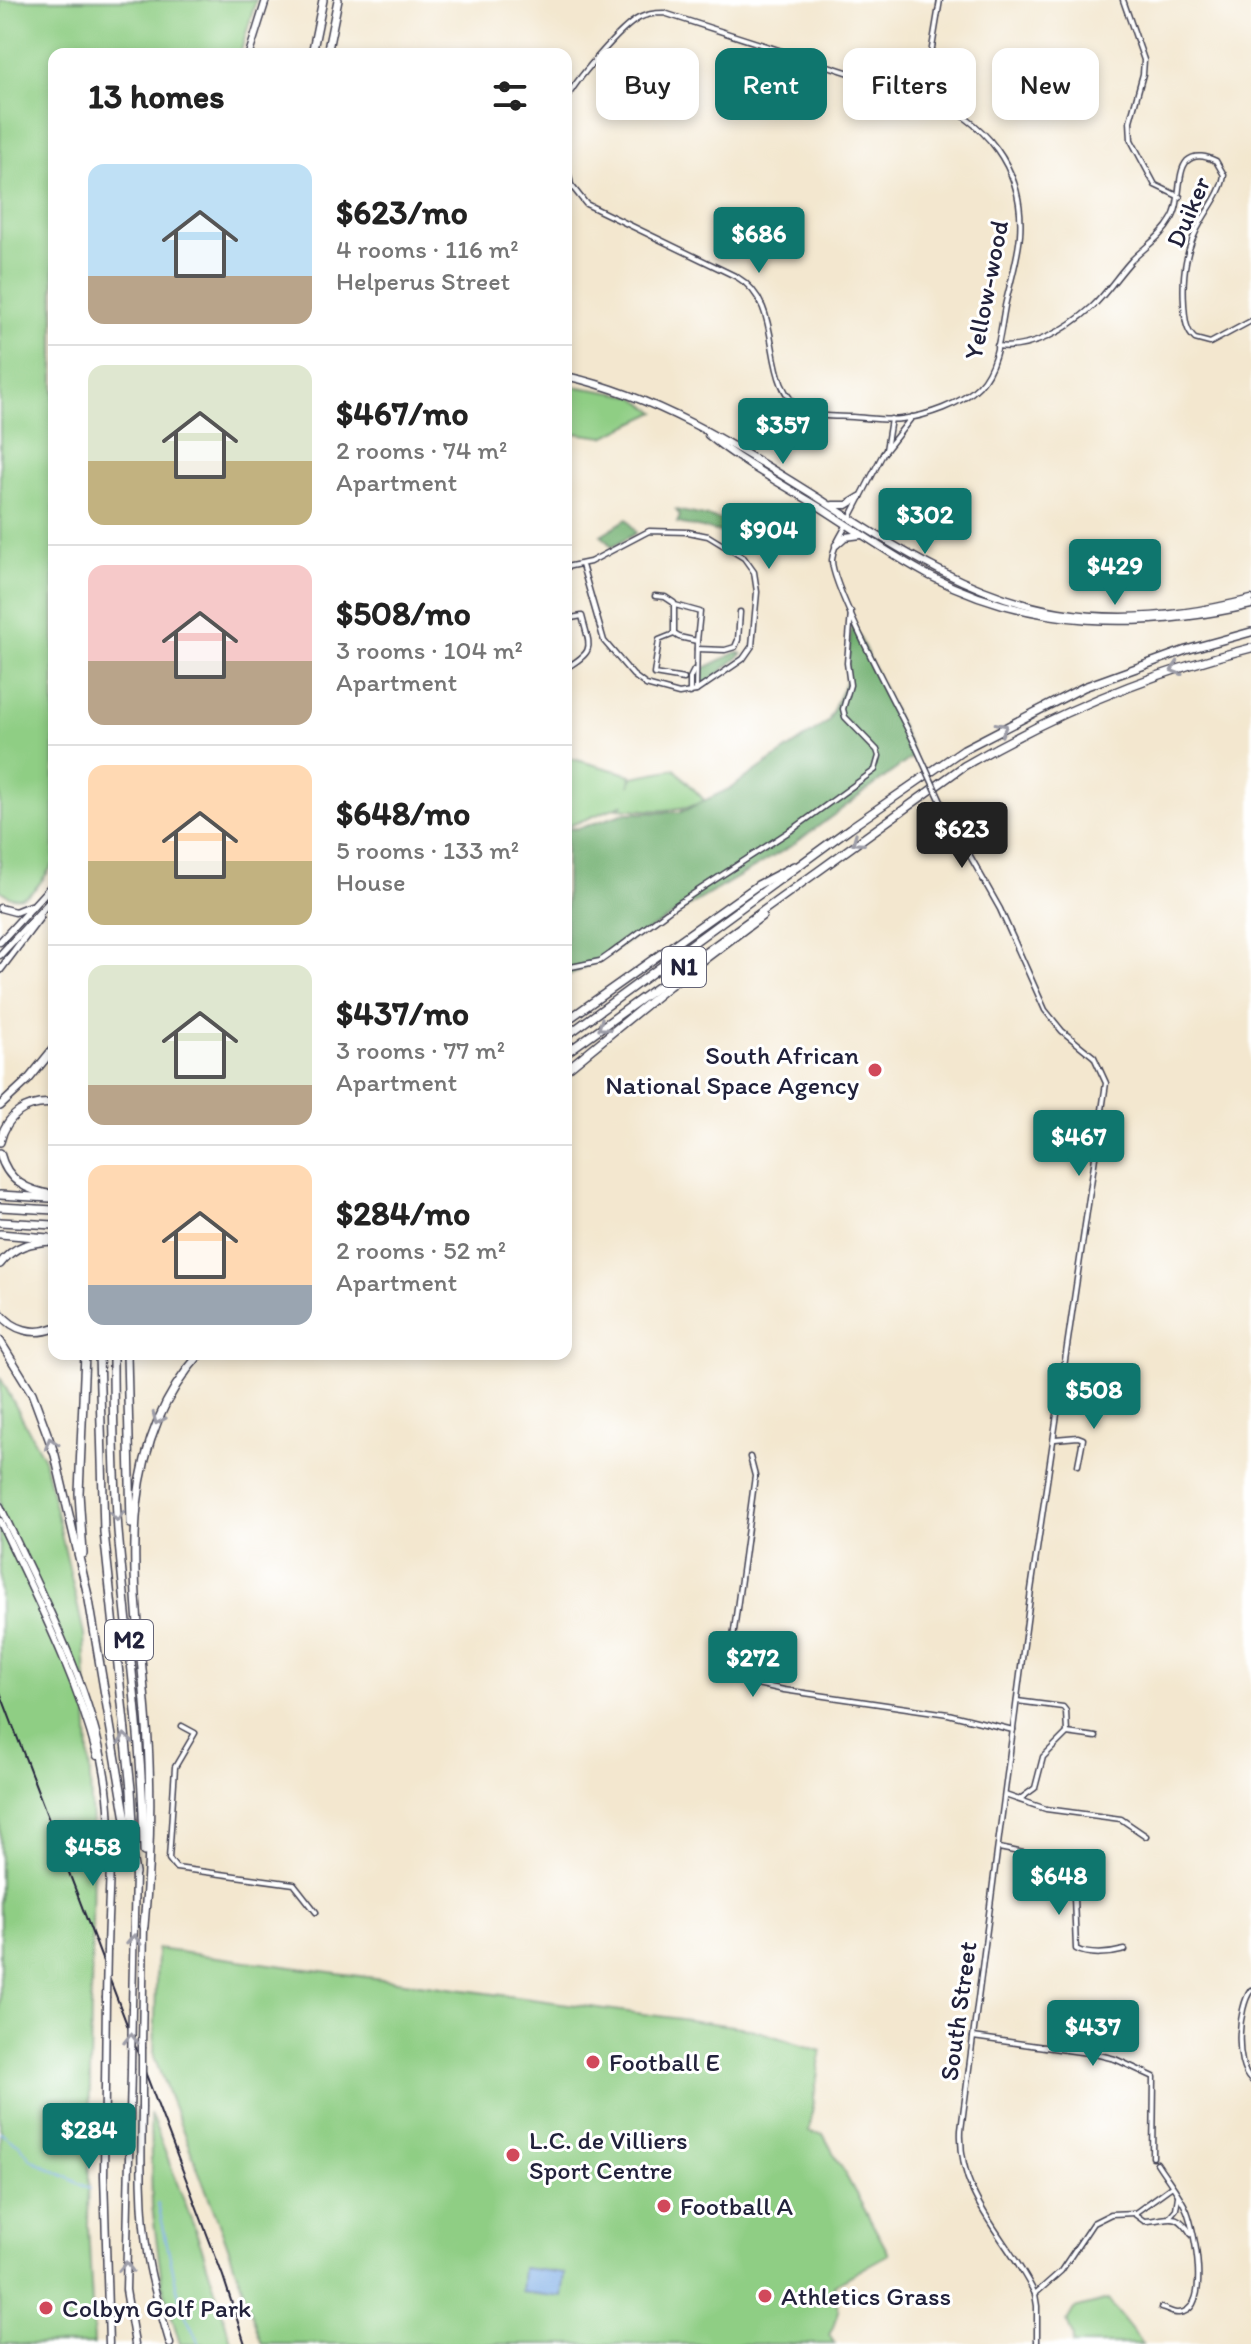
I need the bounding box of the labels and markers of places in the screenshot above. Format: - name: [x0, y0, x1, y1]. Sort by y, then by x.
- pin: $686: [712, 207, 806, 275]
- pin: $357: [736, 398, 830, 466]
- pin: $302: [878, 488, 972, 556]
- pin: $904: [722, 503, 816, 571]
- pin: $429: [1068, 539, 1162, 607]
- pin: $623: [915, 802, 1009, 870]
- place label: South African National Space Agency: [605, 1039, 859, 1101]
- marker: South African National Space Agency: [866, 1061, 884, 1079]
- pin: $467: [1032, 1110, 1126, 1178]
- pin: $508: [1047, 1363, 1141, 1431]
- pin: $272: [706, 1631, 800, 1699]
- pin: $458: [46, 1820, 140, 1888]
- pin: $648: [1012, 1849, 1106, 1917]
- pin: $437: [1046, 2000, 1140, 2068]
- place label: Football E: [609, 2046, 720, 2078]
- marker: Football E: [584, 2053, 602, 2071]
- pin: $284: [42, 2103, 136, 2171]
- place label: L.C. de Villiers Sport Centre: [529, 2124, 688, 2186]
- marker: L.C. de Villiers Sport Centre: [504, 2146, 522, 2164]
- place label: Football A: [680, 2190, 793, 2222]
- marker: Football A: [655, 2197, 673, 2215]
- place label: Athletics Grass: [781, 2280, 951, 2312]
- marker: Athletics Grass: [756, 2287, 774, 2305]
- place label: Colbyn Golf Park: [62, 2292, 251, 2324]
- marker: Colbyn Golf Park: [37, 2299, 55, 2317]

